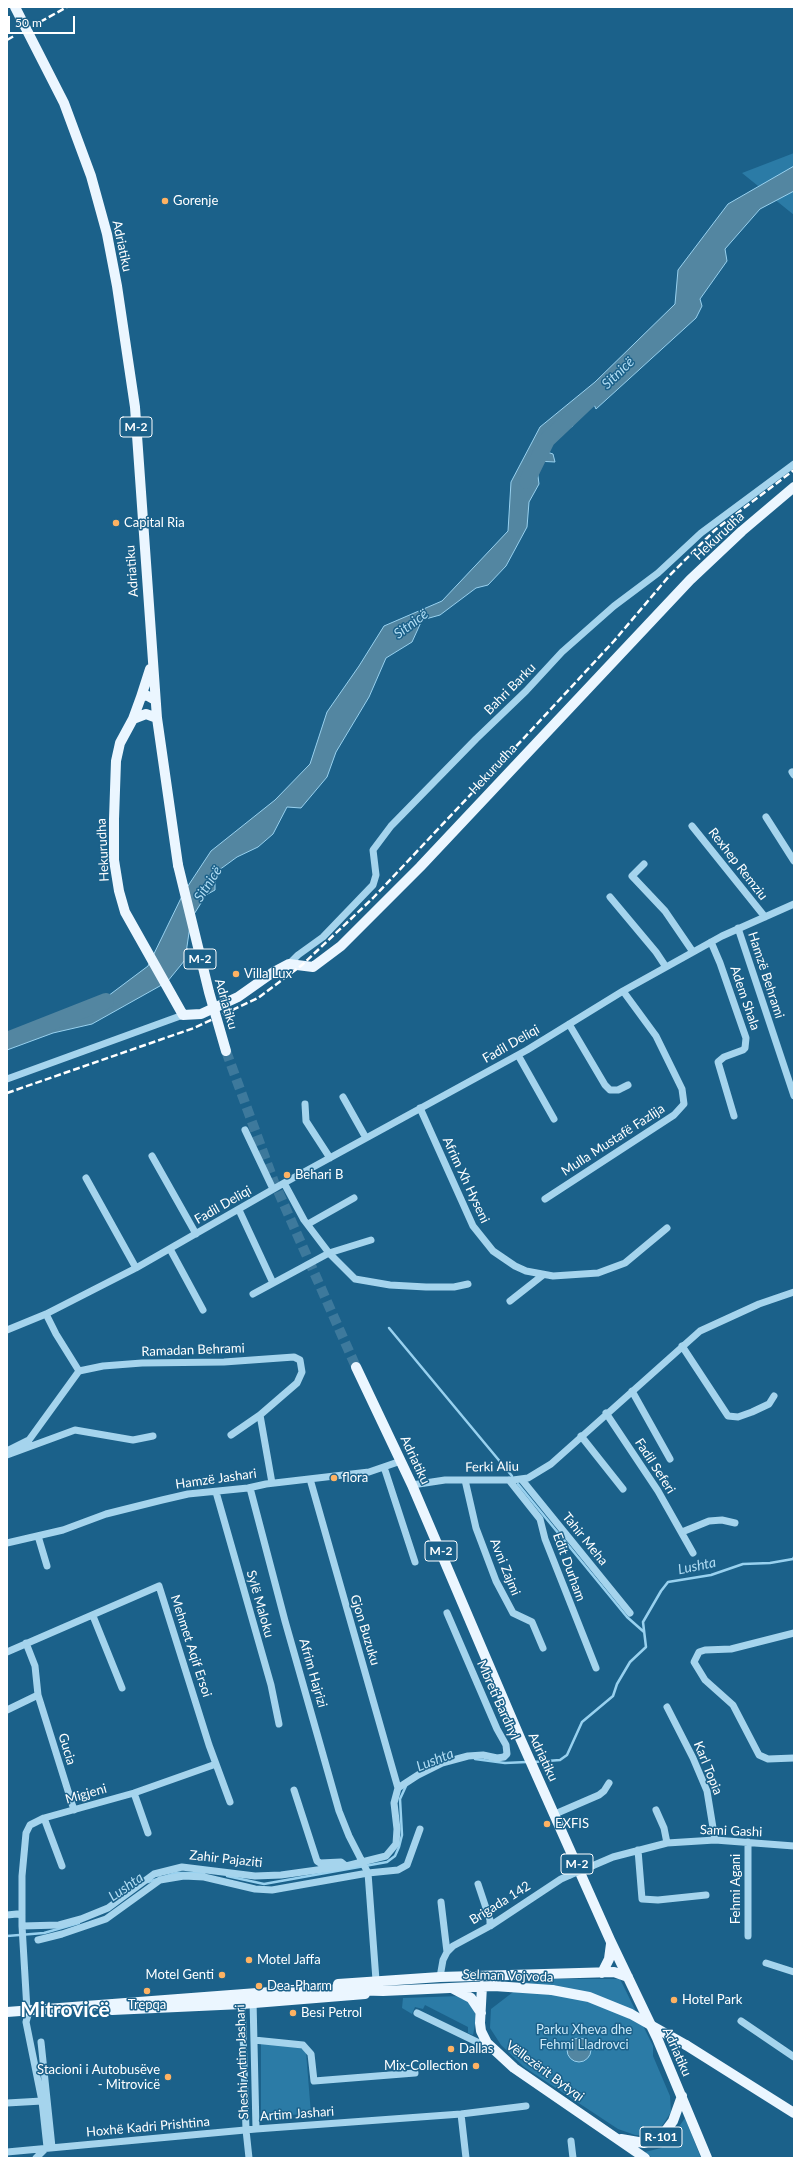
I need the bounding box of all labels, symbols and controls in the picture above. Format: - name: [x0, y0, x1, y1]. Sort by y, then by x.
- scale bar: [10, 8, 77, 34]
- text: 50 m: [15, 15, 42, 30]
- place label: Gorenje: [173, 193, 218, 209]
- marker: Gorenje: [160, 196, 170, 206]
- street label: Adriatiku: [109, 219, 135, 273]
- water label: Sitnicë: [598, 353, 638, 393]
- road number: M-2: [120, 417, 152, 437]
- street label: Hekurudha: [690, 509, 748, 563]
- place label: Capital Ria: [124, 515, 185, 531]
- marker: Capital Ria: [111, 518, 121, 528]
- street label: Adriatiku: [122, 545, 142, 597]
- water label: Sitnicë: [390, 606, 432, 642]
- street label: Bahri Barku: [481, 660, 539, 718]
- street label: Hekurudha: [466, 740, 520, 798]
- street label: Hekurudha: [94, 818, 112, 882]
- street label: Rexhep Remziu: [705, 825, 771, 903]
- water label: Sitnicë: [190, 863, 226, 905]
- street label: Hamzë Behrami: [745, 930, 787, 1020]
- road number: M-2: [184, 949, 216, 969]
- street label: Adem Shala: [727, 964, 763, 1032]
- place label: Villa Lux: [244, 966, 292, 982]
- marker: Villa Lux: [231, 969, 241, 979]
- street label: Adriatiku: [211, 977, 241, 1031]
- street label: Fadil Deliqi: [480, 1022, 542, 1066]
- street label: Mulla Mustafë Fazlija: [558, 1101, 668, 1179]
- street label: Afrim Xh Hyseni: [439, 1134, 493, 1226]
- place label: Behari B: [295, 1167, 343, 1183]
- marker: Behari B: [282, 1170, 292, 1180]
- street label: Fadil Deliqi: [192, 1183, 254, 1227]
- street label: Ramadan Behrami: [141, 1340, 245, 1360]
- street label: Adriatiku: [397, 1433, 433, 1487]
- street label: Fadil Seferi: [631, 1436, 679, 1496]
- street label: Ferki Aliu: [465, 1459, 519, 1475]
- street label: Hamzë Jashari: [174, 1466, 258, 1492]
- place label: flora: [342, 1470, 368, 1486]
- marker: flora: [329, 1473, 339, 1483]
- street label: Tahir Meha: [559, 1509, 611, 1569]
- street label: Edit Durham: [549, 1531, 589, 1603]
- street label: Avni Zajmi: [487, 1536, 523, 1598]
- road number: M-2: [425, 1541, 457, 1561]
- water label: Lushta: [676, 1554, 718, 1578]
- street label: Sylë Maloku: [243, 1569, 277, 1639]
- street label: Mehmet Aqif Ersoi: [167, 1593, 215, 1699]
- street label: Gjon Buzuku: [347, 1593, 383, 1667]
- street label: Afrim Hajrizi: [296, 1637, 330, 1709]
- street label: Mbreti Bardhyl: [474, 1658, 522, 1742]
- street label: Adriatiku: [525, 1730, 561, 1784]
- street label: Gucia: [55, 1731, 79, 1767]
- street label: Karl Topia: [690, 1739, 726, 1797]
- water label: Lushta: [414, 1745, 456, 1775]
- street label: Migjeni: [64, 1781, 108, 1807]
- place label: EXFIS: [555, 1816, 589, 1832]
- marker: EXFIS: [542, 1819, 552, 1829]
- street label: Sami Gashi: [700, 1822, 762, 1840]
- street label: Zahir Pajaziti: [189, 1847, 263, 1871]
- road number: M-2: [561, 1854, 593, 1874]
- street label: Fehmi Agani: [728, 1854, 744, 1924]
- water label: Lushta: [105, 1869, 147, 1905]
- street label: Brigada 142: [467, 1878, 533, 1928]
- place label: Motel Jaffa: [257, 1952, 321, 1968]
- marker: Motel Jaffa: [244, 1955, 254, 1965]
- place label: Motel Genti: [146, 1967, 214, 1983]
- street label: Selman Vojvoda: [462, 1967, 554, 1985]
- marker: Motel Genti: [217, 1970, 227, 1980]
- place label: Dea-Pharm: [267, 1978, 332, 1994]
- marker: Dea-Pharm: [254, 1981, 264, 1991]
- marker: Trepqa: [142, 1986, 152, 1996]
- place label: Hotel Park: [682, 1992, 742, 2008]
- marker: Hotel Park: [669, 1995, 679, 2005]
- district label: Mitrovicë: [20, 1997, 110, 2023]
- place label: Trepqa: [128, 1997, 166, 2013]
- street label: Sheshi Artim Jashari: [232, 2004, 252, 2120]
- place label: Besi Petrol: [301, 2005, 362, 2021]
- marker: Besi Petrol: [288, 2008, 298, 2018]
- park label: Parku Xheva dhe Fehmi Lladrovci: [536, 2022, 632, 2053]
- street label: Adriatiku: [659, 2025, 695, 2079]
- street label: Vëllezërit Bytyqi: [503, 2037, 587, 2105]
- place label: Dallas: [459, 2041, 493, 2057]
- marker: Dallas: [446, 2044, 456, 2054]
- place label: Mix-Collection: [384, 2058, 468, 2074]
- marker: Mix-Collection: [471, 2061, 481, 2071]
- place label: Stacioni i Autobusëve - Mitrovicë: [37, 2062, 160, 2093]
- marker: Stacioni i Autobusëve - Mitrovicë: [163, 2072, 173, 2082]
- street label: Artim Jashari: [259, 2104, 335, 2124]
- street label: Hoxhë Kadri Prishtina: [85, 2114, 211, 2140]
- road number: R-101: [640, 2127, 682, 2147]

